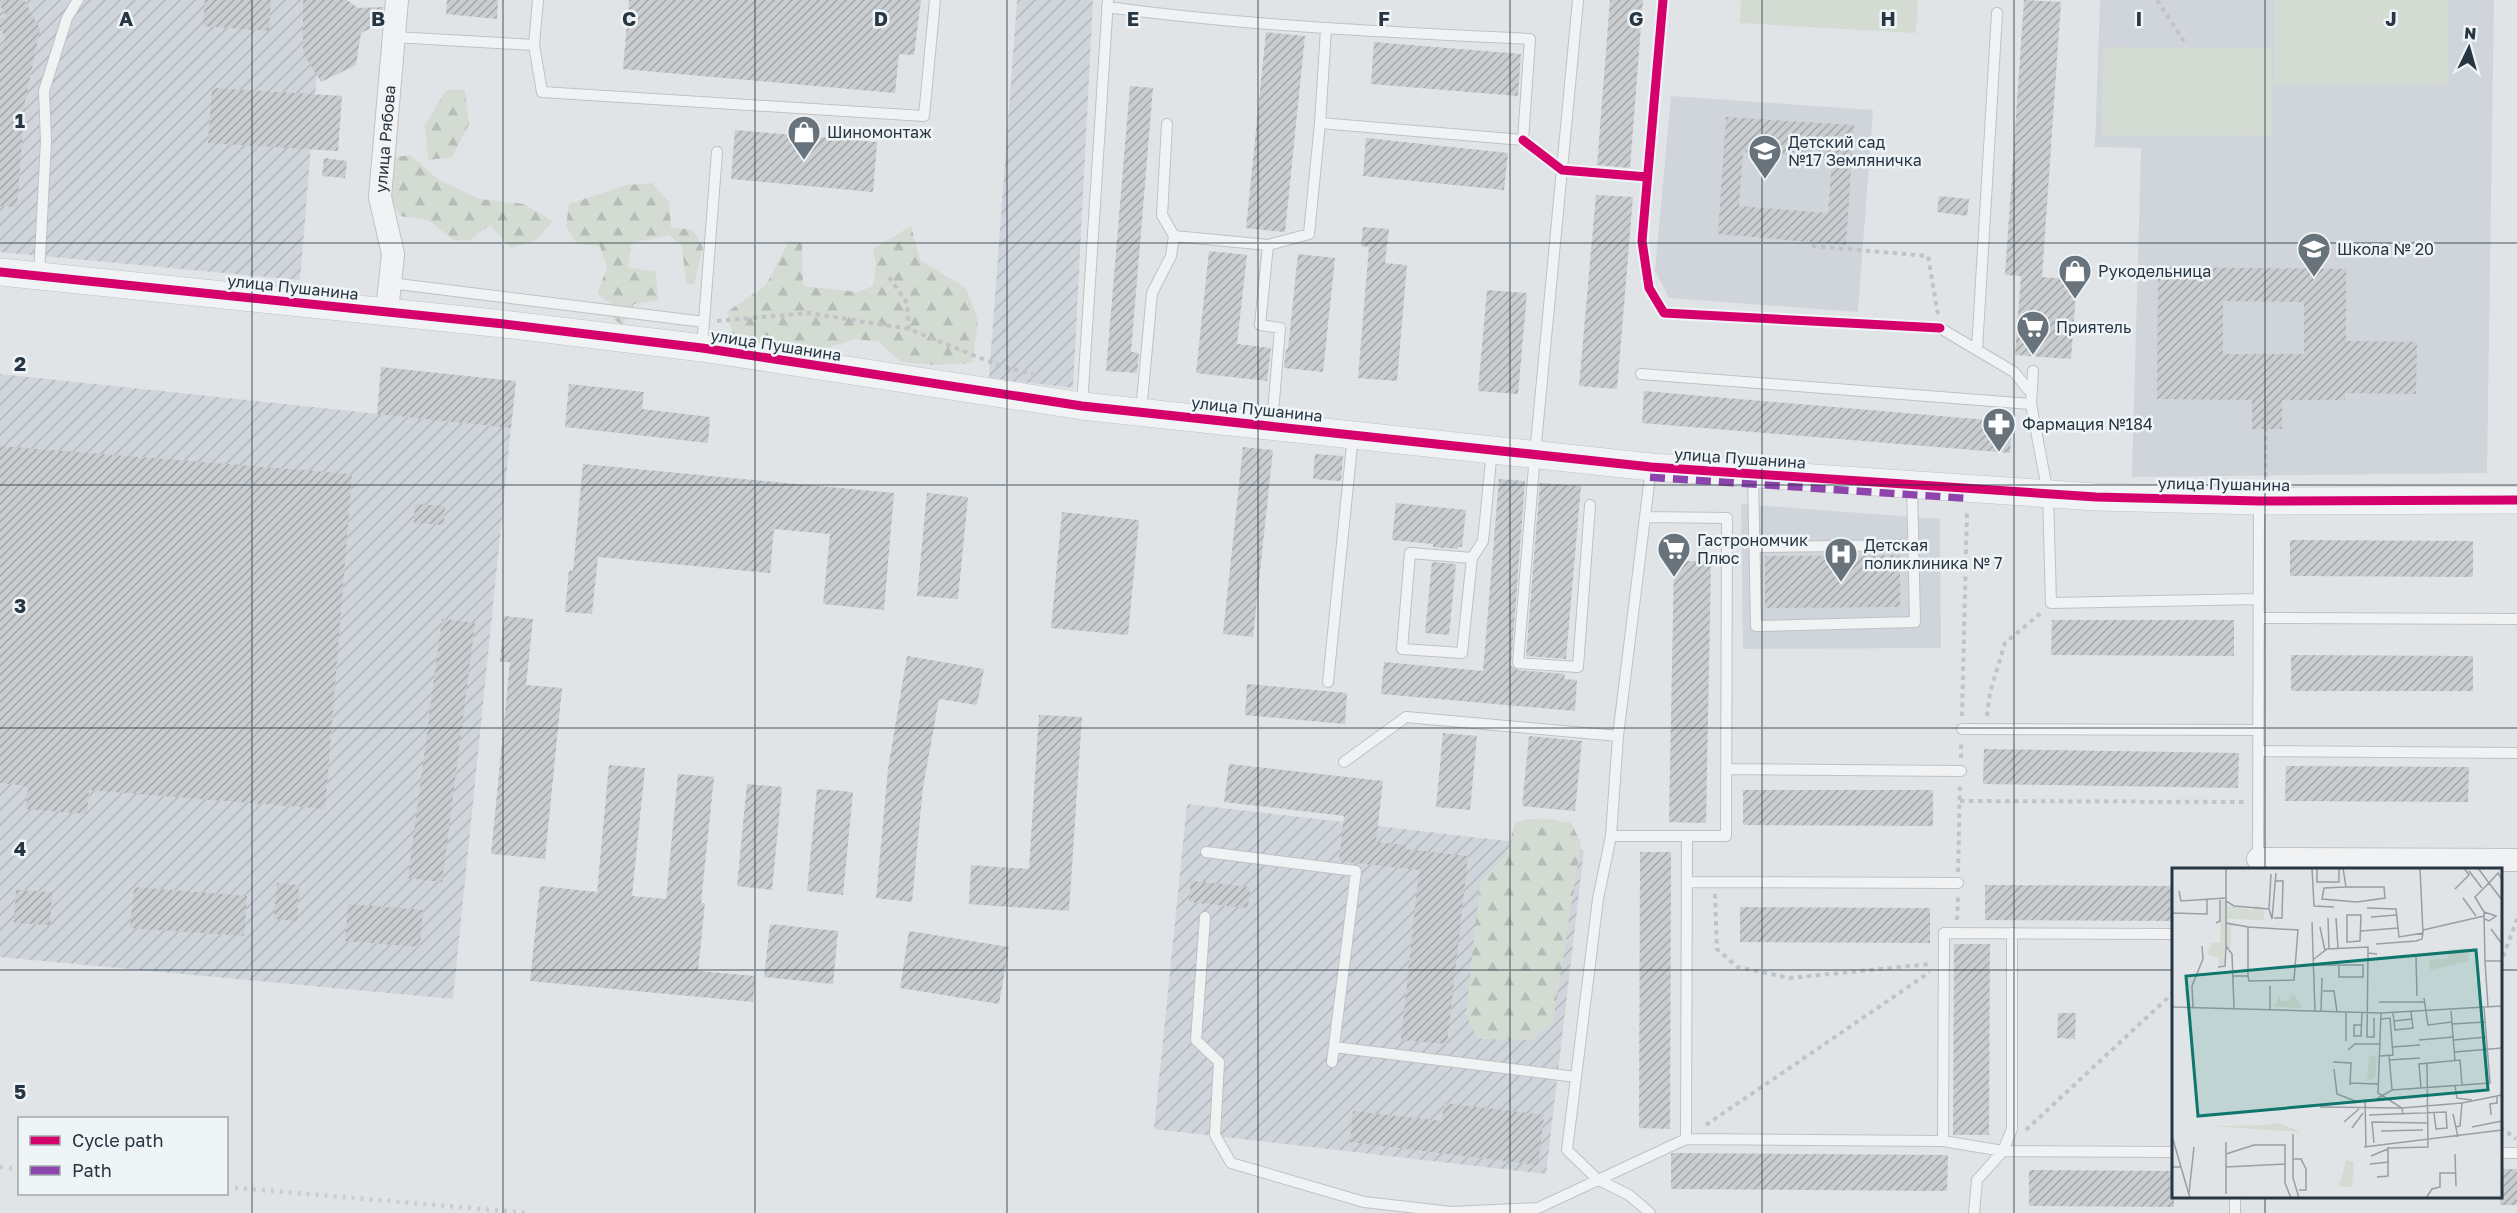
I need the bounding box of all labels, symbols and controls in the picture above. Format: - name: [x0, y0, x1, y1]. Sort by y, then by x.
- text: A: [119, 6, 133, 30]
- text: B: [371, 6, 385, 30]
- text: C: [622, 6, 636, 30]
- text: D: [874, 6, 888, 30]
- text: E: [1127, 6, 1139, 30]
- text: F: [1378, 6, 1390, 30]
- text: G: [1629, 6, 1643, 30]
- text: H: [1880, 6, 1896, 30]
- text: I: [2136, 6, 2142, 30]
- text: J: [2385, 6, 2397, 30]
- north arrow: [2439, 18, 2499, 78]
- text: N: [2463, 23, 2477, 44]
- street label: улица Рябова: [370, 84, 400, 194]
- text: 1: [15, 108, 25, 132]
- shop icon: Шиномонтаж: [786, 114, 822, 161]
- place label: Шиномонтаж: [827, 122, 932, 142]
- place label: Детский сад №17 Земляничка: [1788, 132, 1922, 170]
- school or university icon: Детский сад №17 Земляничка: [1747, 133, 1783, 180]
- school or university icon: Школа № 20: [2296, 231, 2332, 278]
- place label: Школа № 20: [2337, 239, 2434, 259]
- shop icon: Рукодельница: [2057, 253, 2093, 300]
- place label: Рукодельница: [2098, 261, 2211, 281]
- street label: улица Пушанина: [226, 270, 360, 304]
- supermarket icon: Приятель: [2015, 309, 2051, 356]
- place label: Приятель: [2056, 317, 2131, 337]
- street label: улица Пушанина: [709, 325, 843, 365]
- text: 2: [14, 351, 26, 375]
- street label: улица Пушанина: [1190, 392, 1324, 426]
- pharmacy icon: Фармация №184: [1981, 406, 2017, 453]
- place label: Фармация №184: [2022, 414, 2153, 434]
- street label: улица Пушанина: [1673, 443, 1807, 473]
- street label: улица Пушанина: [2158, 473, 2290, 495]
- place label: Гастрономчик Плюс: [1697, 530, 1808, 568]
- supermarket icon: Гастрономчик Плюс: [1656, 531, 1692, 578]
- place label: Детская поликлиника № 7: [1864, 535, 2002, 573]
- hospital icon: Детская поликлиника № 7: [1823, 536, 1859, 583]
- text: 3: [14, 593, 26, 617]
- text: 4: [14, 836, 26, 860]
- inset map: [2172, 868, 2502, 1198]
- text: 5: [14, 1079, 26, 1103]
- legend: [18, 1117, 228, 1195]
- text: Cycle path: [72, 1129, 164, 1151]
- text: Path: [72, 1159, 112, 1181]

